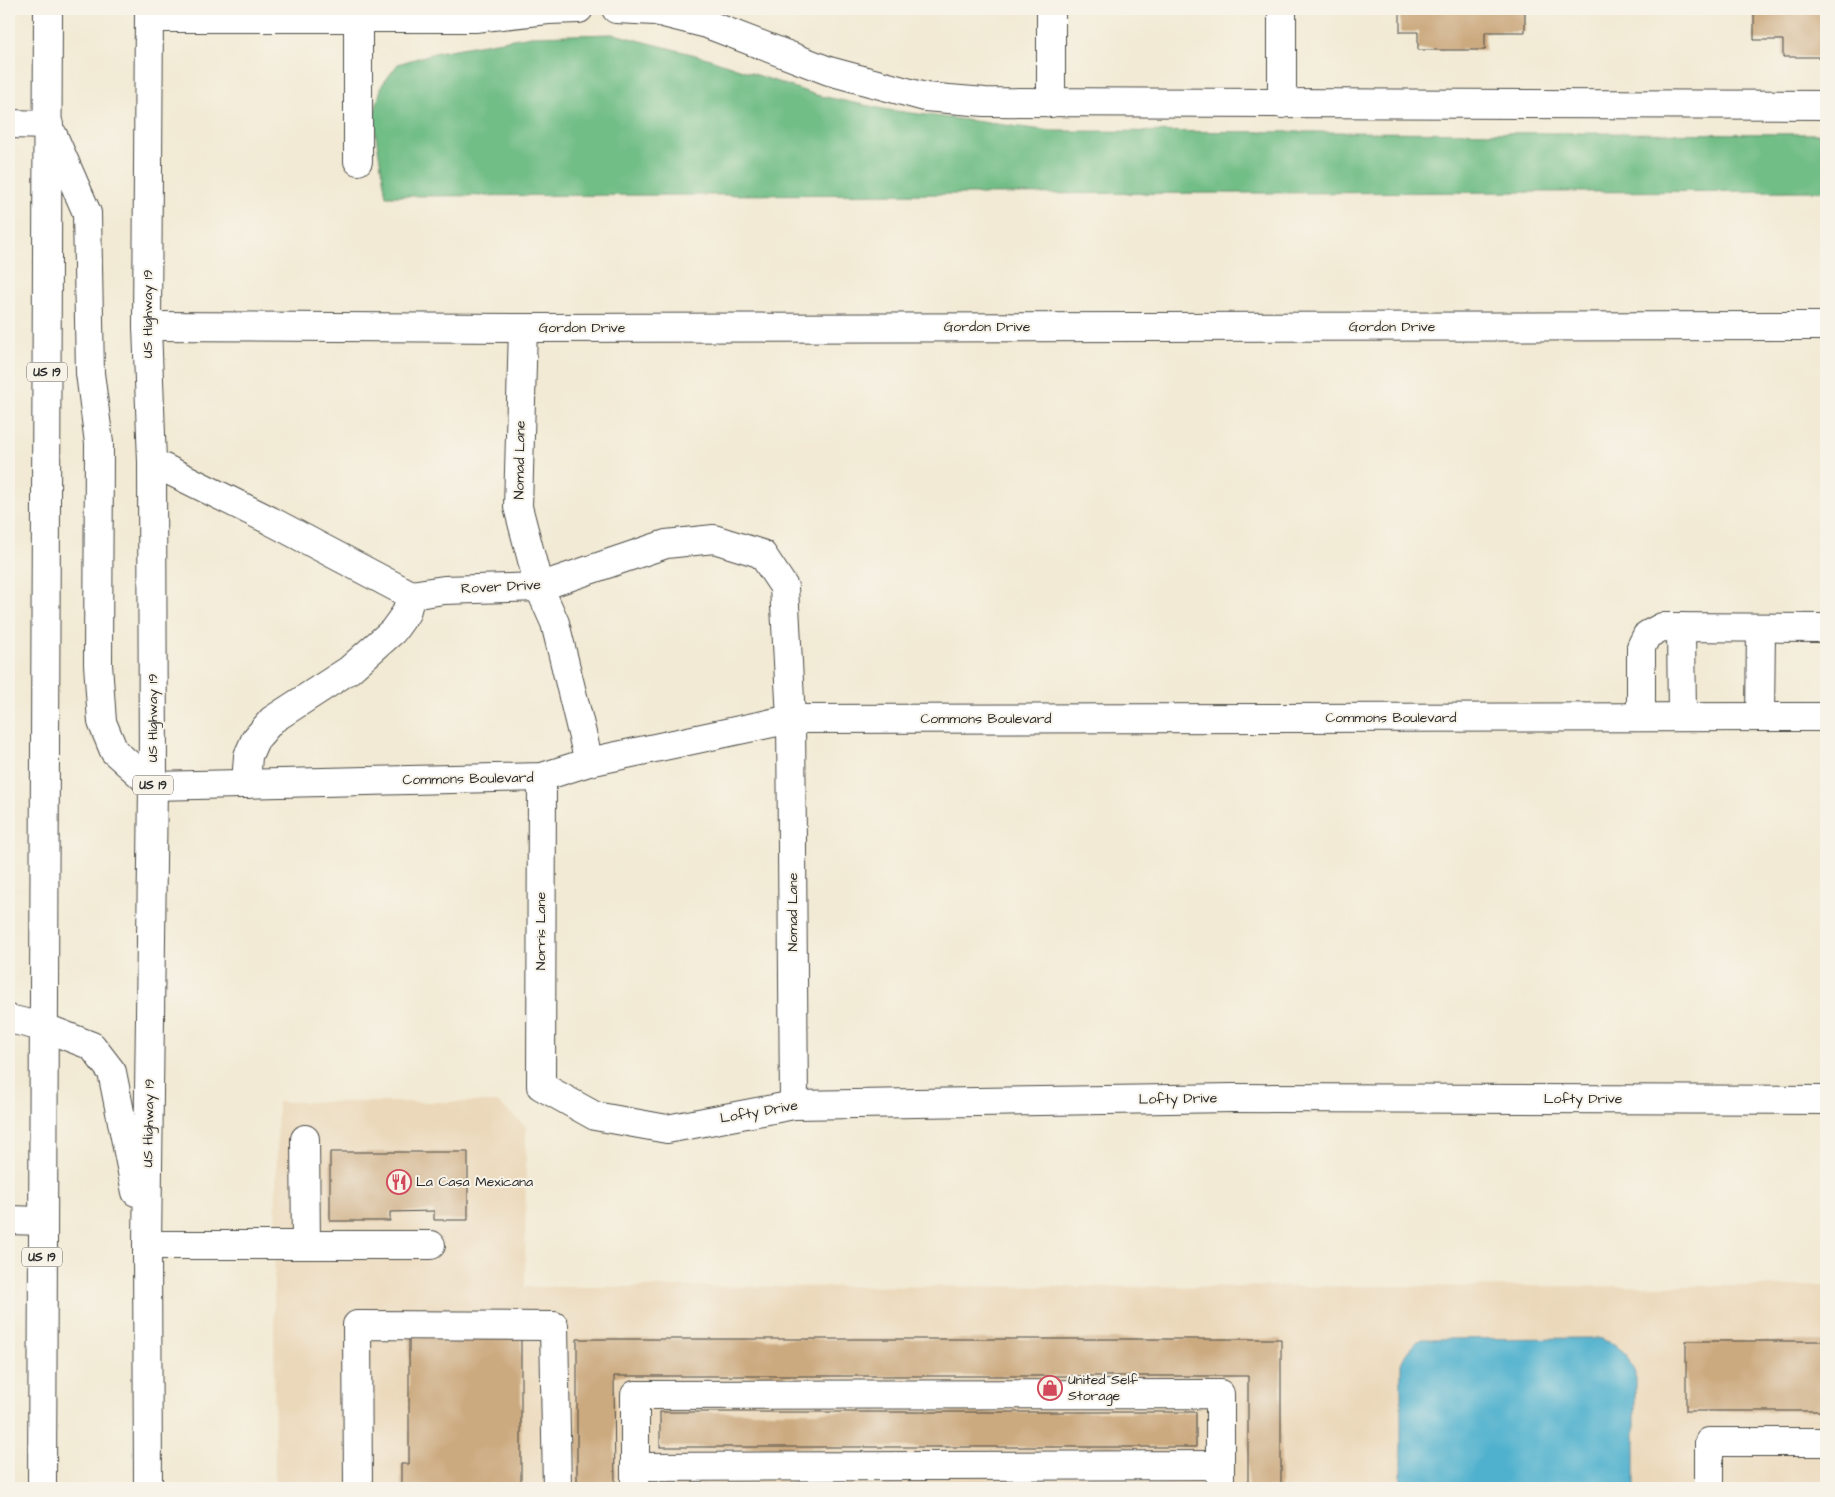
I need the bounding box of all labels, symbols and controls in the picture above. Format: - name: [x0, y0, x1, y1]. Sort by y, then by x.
- street label: US Highway 19: [138, 270, 158, 358]
- street label: Gordon Drive: [944, 317, 1031, 337]
- street label: Gordon Drive: [1349, 317, 1436, 337]
- street label: Gordon Drive: [539, 318, 626, 338]
- road number: US 19: [27, 362, 67, 382]
- street label: Nomad Lane: [509, 420, 531, 500]
- street label: Rover Drive: [461, 575, 542, 599]
- street label: US Highway 19: [143, 674, 163, 762]
- street label: Commons Boulevard: [1325, 708, 1457, 728]
- street label: Commons Boulevard: [920, 709, 1052, 729]
- street label: Commons Boulevard: [402, 768, 534, 790]
- road number: US 19: [133, 776, 173, 794]
- street label: Nomad Lane: [783, 872, 803, 951]
- street label: Norris Lane: [531, 891, 551, 970]
- street label: US Highway 19: [138, 1078, 160, 1168]
- street label: Lofty Drive: [1139, 1088, 1218, 1110]
- street label: Lofty Drive: [1544, 1089, 1623, 1109]
- street label: Lofty Drive: [719, 1095, 800, 1129]
- restaurant icon: La Casa Mexicana: [386, 1169, 412, 1195]
- place label: La Casa Mexicana: [416, 1172, 533, 1192]
- road number: US 19: [22, 1248, 62, 1266]
- place label: United Self Storage: [1068, 1370, 1139, 1406]
- shop icon: United Self Storage: [1037, 1375, 1063, 1401]

